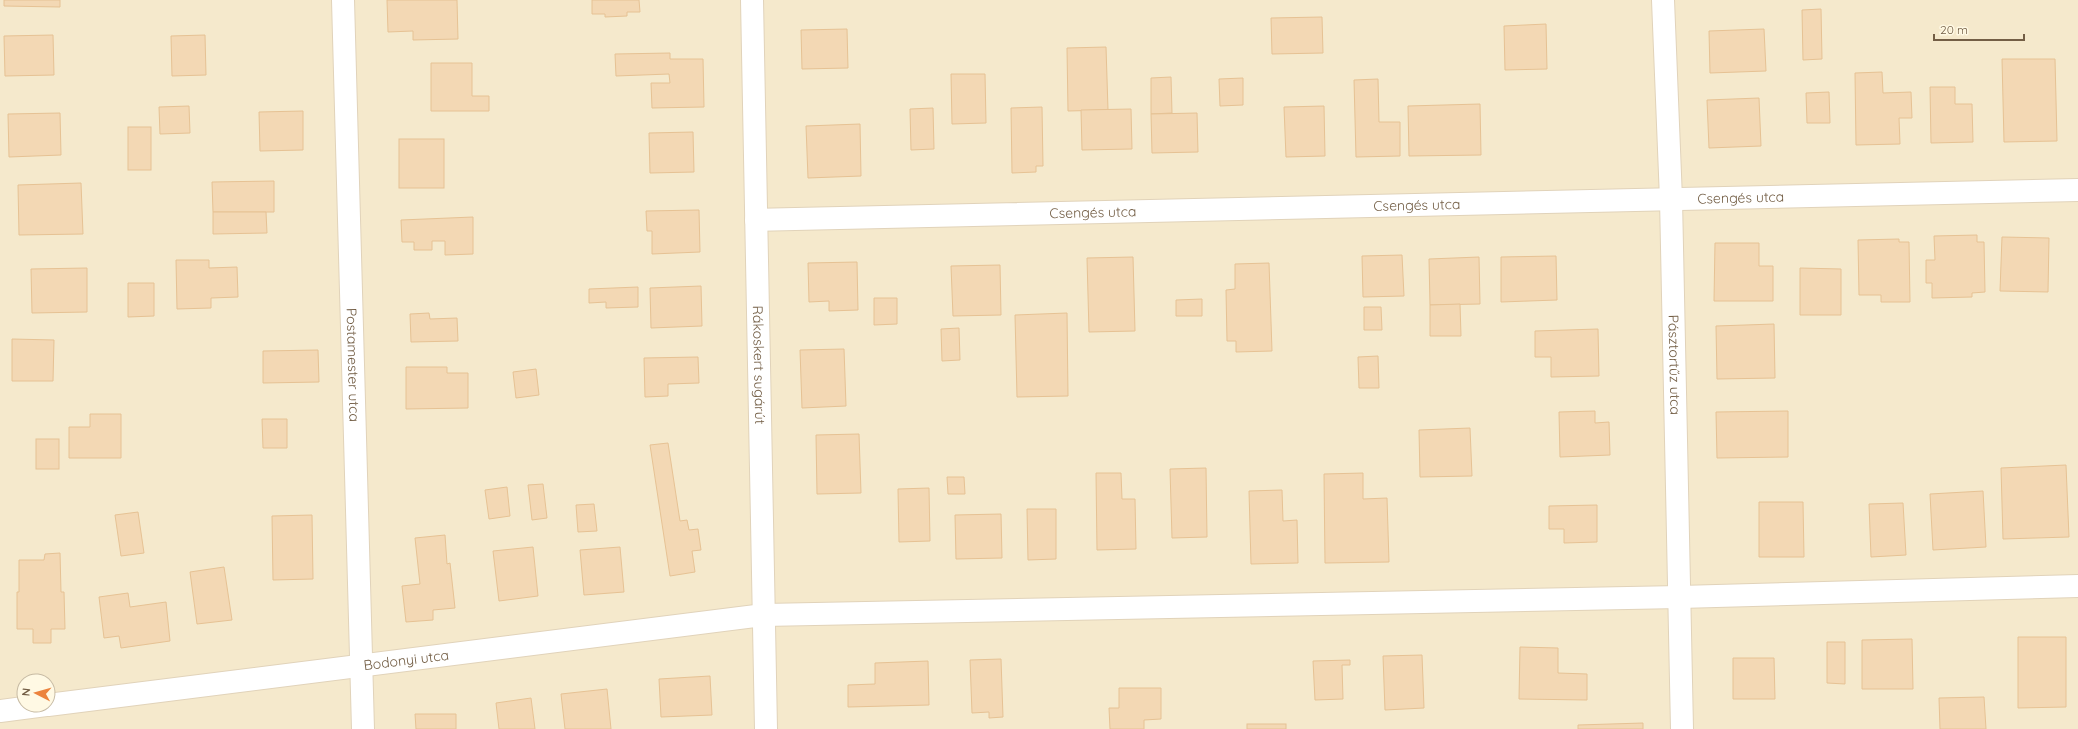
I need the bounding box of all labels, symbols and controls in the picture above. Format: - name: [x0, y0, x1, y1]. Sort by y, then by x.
- scale bar: [1934, 16, 2024, 42]
- text: 20 m: [1940, 22, 1968, 37]
- street label: Csengés utca: [1697, 188, 1784, 208]
- street label: Csengés utca: [1373, 195, 1460, 215]
- street label: Csengés utca: [1049, 202, 1137, 222]
- street label: Rákoskert sugárút: [749, 305, 769, 425]
- street label: Postamester utca: [342, 308, 364, 422]
- street label: Pásztortűz utca: [1664, 314, 1684, 415]
- street label: Bodonyi utca: [363, 646, 450, 674]
- north arrow: [16, 673, 56, 713]
- text: N: [19, 687, 33, 697]

